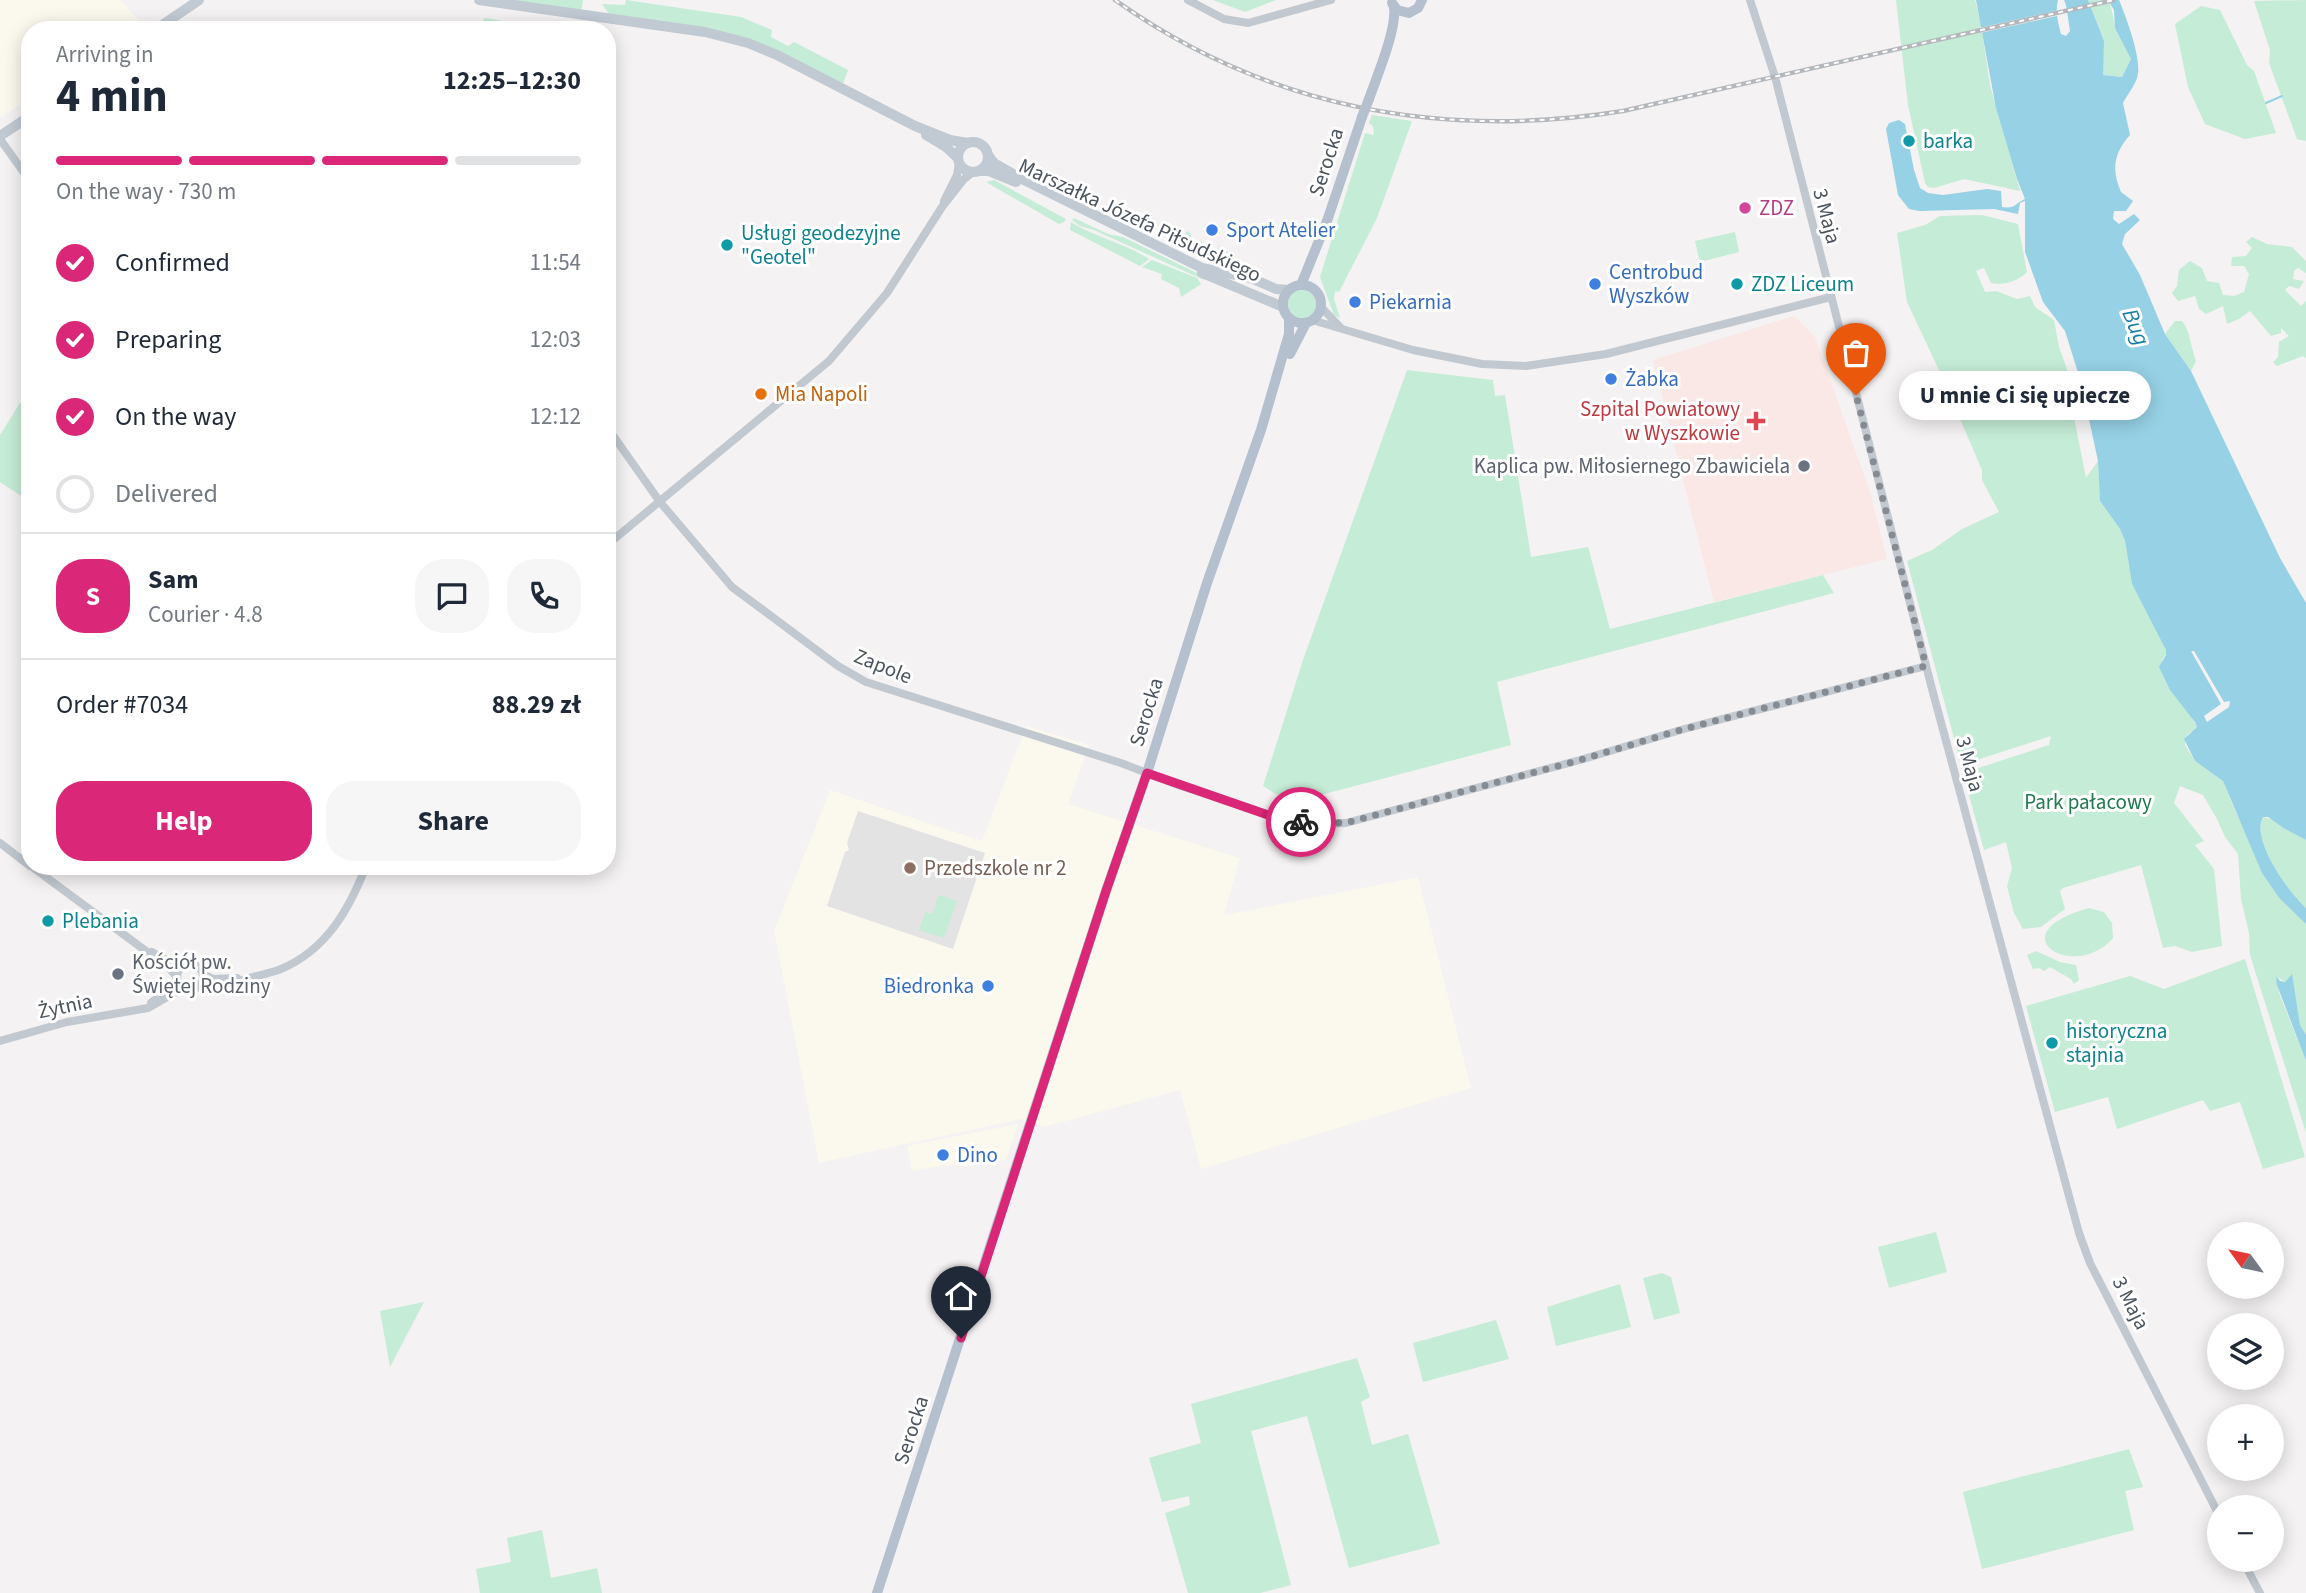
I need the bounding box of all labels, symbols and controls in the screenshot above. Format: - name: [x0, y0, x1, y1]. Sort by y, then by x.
- text: Arriving in: [56, 38, 154, 71]
- text: 12:25–12:30: [443, 62, 581, 99]
- text: 4 min: [56, 64, 168, 129]
- street label: Serocka: [1301, 124, 1351, 200]
- place label: barka: [1923, 126, 1973, 156]
- marker: barka: [1901, 133, 1917, 149]
- street label: Marszałka Józefa Piłsudskiego: [1014, 151, 1266, 289]
- text: On the way · 730 m: [56, 175, 236, 208]
- street label: 3 Maja: [1805, 185, 1849, 247]
- place label: ZDZ: [1759, 193, 1794, 223]
- marker: ZDZ: [1737, 200, 1753, 216]
- place label: Sport Atelier: [1226, 215, 1336, 245]
- place label: Usługi geodezyjne "Geotel": [741, 218, 901, 272]
- marker: Sport Atelier: [1204, 222, 1220, 238]
- marker: Usługi geodezyjne "Geotel": [719, 237, 735, 253]
- icon: check: [56, 244, 94, 282]
- text: Confirmed: [115, 244, 230, 281]
- text: 11:54: [530, 246, 581, 279]
- place label: Centrobud Wyszków: [1609, 257, 1703, 311]
- place label: ZDZ Liceum: [1751, 269, 1854, 299]
- marker: Centrobud Wyszków: [1587, 276, 1603, 292]
- marker: ZDZ Liceum: [1729, 276, 1745, 292]
- place label: Piekarnia: [1369, 287, 1452, 317]
- marker: Piekarnia: [1347, 294, 1363, 310]
- water label: Bug: [2114, 304, 2158, 350]
- icon: check: [56, 321, 94, 359]
- text: Preparing: [115, 321, 221, 358]
- text: 12:03: [530, 323, 581, 356]
- pin: [1826, 323, 1886, 395]
- icon: bag: [1837, 334, 1875, 372]
- place label: Żabka: [1625, 364, 1679, 394]
- callout: U mnie Ci się upiecze: [1898, 370, 2150, 420]
- marker: Żabka: [1603, 371, 1619, 387]
- place label: Mia Napoli: [775, 379, 868, 409]
- text: U mnie Ci się upiecze: [1920, 379, 2130, 412]
- marker: Mia Napoli: [753, 386, 769, 402]
- place label: Szpital Powiatowy w Wyszkowie: [1580, 394, 1740, 448]
- icon: check: [56, 398, 94, 436]
- text: On the way: [115, 398, 236, 435]
- text: 12:12: [530, 400, 581, 433]
- marker: Szpital Powiatowy w Wyszkowie: [1746, 411, 1766, 431]
- place label: Kaplica pw. Miłosiernego Zbawiciela: [1474, 451, 1790, 481]
- marker: Kaplica pw. Miłosiernego Zbawiciela: [1796, 458, 1812, 474]
- text: Delivered: [115, 475, 218, 512]
- button: chat: [415, 559, 489, 633]
- button: phone: [507, 559, 581, 633]
- text: Sam: [148, 561, 198, 598]
- text: S: [86, 578, 100, 615]
- text: Courier · 4.8: [148, 598, 263, 631]
- street label: Zapole: [849, 641, 917, 691]
- street label: Serocka: [1121, 674, 1171, 750]
- text: Order #7034: [56, 686, 188, 723]
- text: 88.29 zł: [492, 686, 581, 723]
- street label: 3 Maja: [1948, 733, 1992, 795]
- button: Help: [56, 781, 312, 861]
- button: Share: [326, 781, 581, 861]
- courier: [1266, 787, 1336, 857]
- park label: Park pałacowy: [2024, 787, 2152, 817]
- icon: bike: [1282, 803, 1320, 841]
- place label: Przedszkole nr 2: [924, 853, 1066, 883]
- marker: Przedszkole nr 2: [902, 860, 918, 876]
- place label: Plebania: [62, 906, 139, 936]
- marker: Plebania: [40, 913, 56, 929]
- place label: Kościół pw. Świętej Rodziny: [132, 947, 271, 1001]
- marker: Kościół pw. Świętej Rodziny: [110, 966, 126, 982]
- place label: Biedronka: [884, 971, 974, 1001]
- marker: Biedronka: [980, 978, 996, 994]
- street label: Żytnia: [35, 986, 95, 1026]
- place label: historyczna stajnia: [2066, 1016, 2167, 1070]
- marker: historyczna stajnia: [2044, 1035, 2060, 1051]
- place label: Dino: [957, 1140, 998, 1170]
- marker: Dino: [935, 1147, 951, 1163]
- north arrow: [2207, 1222, 2284, 1298]
- map controls: [2207, 1222, 2284, 1572]
- pin: [931, 1266, 991, 1338]
- street label: 3 Maja: [2105, 1271, 2157, 1335]
- icon: home: [942, 1277, 980, 1315]
- button: layers: [2207, 1313, 2284, 1390]
- street label: Serocka: [886, 1392, 936, 1468]
- button: +: [2207, 1404, 2284, 1481]
- button: −: [2207, 1495, 2284, 1572]

